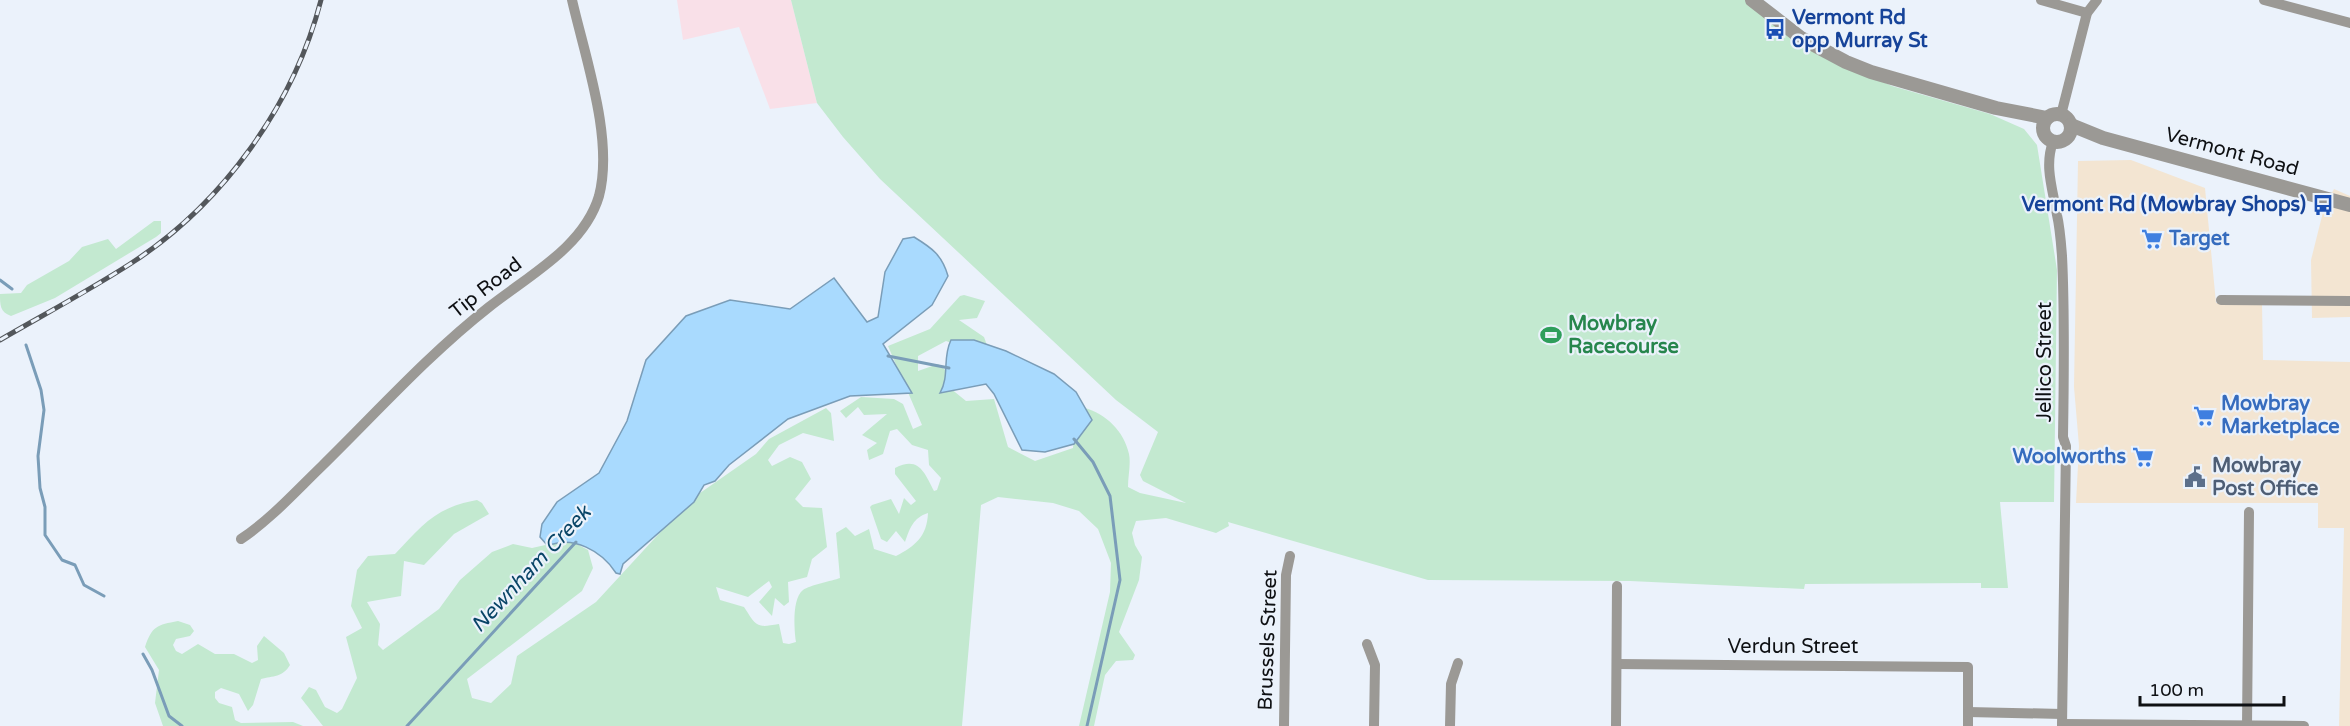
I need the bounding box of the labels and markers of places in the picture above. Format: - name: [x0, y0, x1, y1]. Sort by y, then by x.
- place label: Vermont Rd opp Murray St: [1792, 6, 1928, 53]
- bus stop icon: Vermont Rd opp Murray St: [1763, 17, 1787, 41]
- place label: Vermont Rd (Mowbray Shops): [2022, 193, 2306, 217]
- bus stop icon: Vermont Rd (Mowbray Shops): [2311, 193, 2335, 217]
- supermarket icon: Target: [2140, 227, 2164, 251]
- place label: Target: [2168, 227, 2230, 251]
- place label: Mowbray Racecourse: [1568, 312, 1679, 359]
- sports icon: Mowbray Racecourse: [1539, 323, 1563, 347]
- place label: Mowbray Marketplace: [2221, 392, 2340, 439]
- supermarket icon: Mowbray Marketplace: [2192, 404, 2216, 428]
- place label: Woolworths: [2012, 445, 2126, 469]
- supermarket icon: Woolworths: [2131, 445, 2155, 469]
- place label: Mowbray Post Office: [2212, 454, 2318, 501]
- public building icon: Mowbray Post Office: [2183, 465, 2207, 489]

